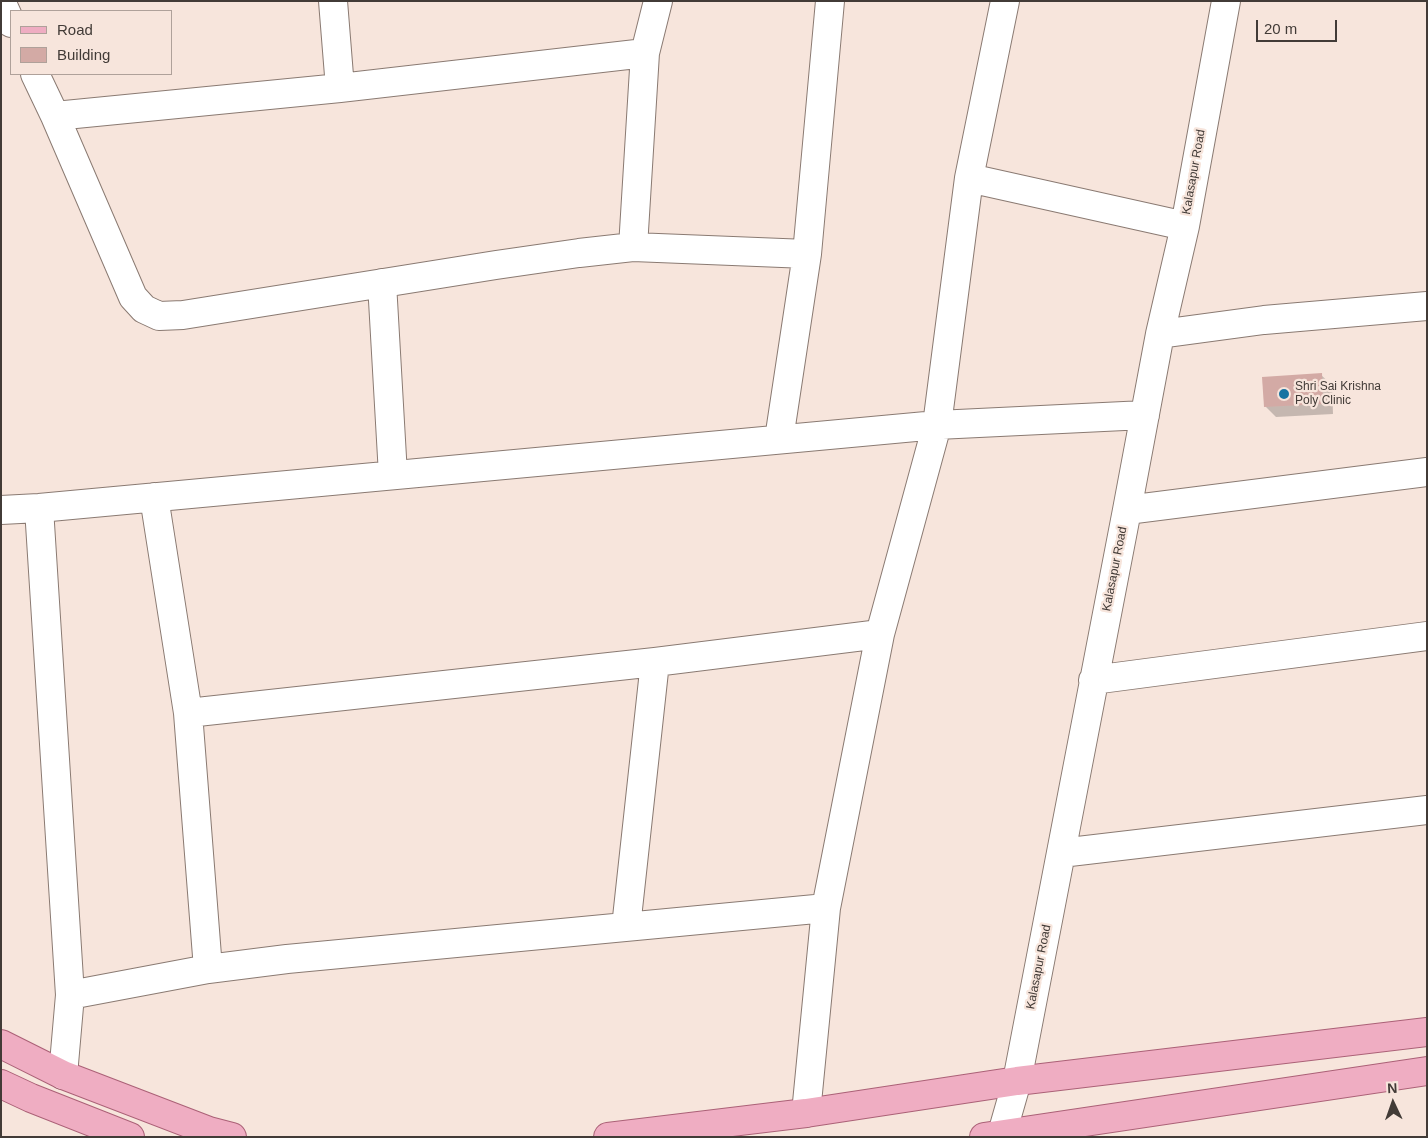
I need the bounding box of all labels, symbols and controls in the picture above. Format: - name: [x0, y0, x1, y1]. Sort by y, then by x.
- legend: [10, 10, 172, 75]
- scale bar: [1258, 10, 1339, 42]
- text: 20 m: [1264, 20, 1297, 37]
- text: Road: [57, 21, 93, 38]
- text: Building: [57, 46, 110, 63]
- street label: Kalasapur Road: [1179, 128, 1209, 216]
- place label: Shri Sai Krishna Poly Clinic: [1295, 380, 1381, 408]
- marker: Shri Sai Krishna Poly Clinic: [1277, 387, 1291, 401]
- street label: Kalasapur Road: [1100, 525, 1130, 613]
- street label: Kalasapur Road: [1024, 923, 1054, 1011]
- north arrow: [1368, 1078, 1418, 1128]
- text: N: [1387, 1080, 1398, 1096]

